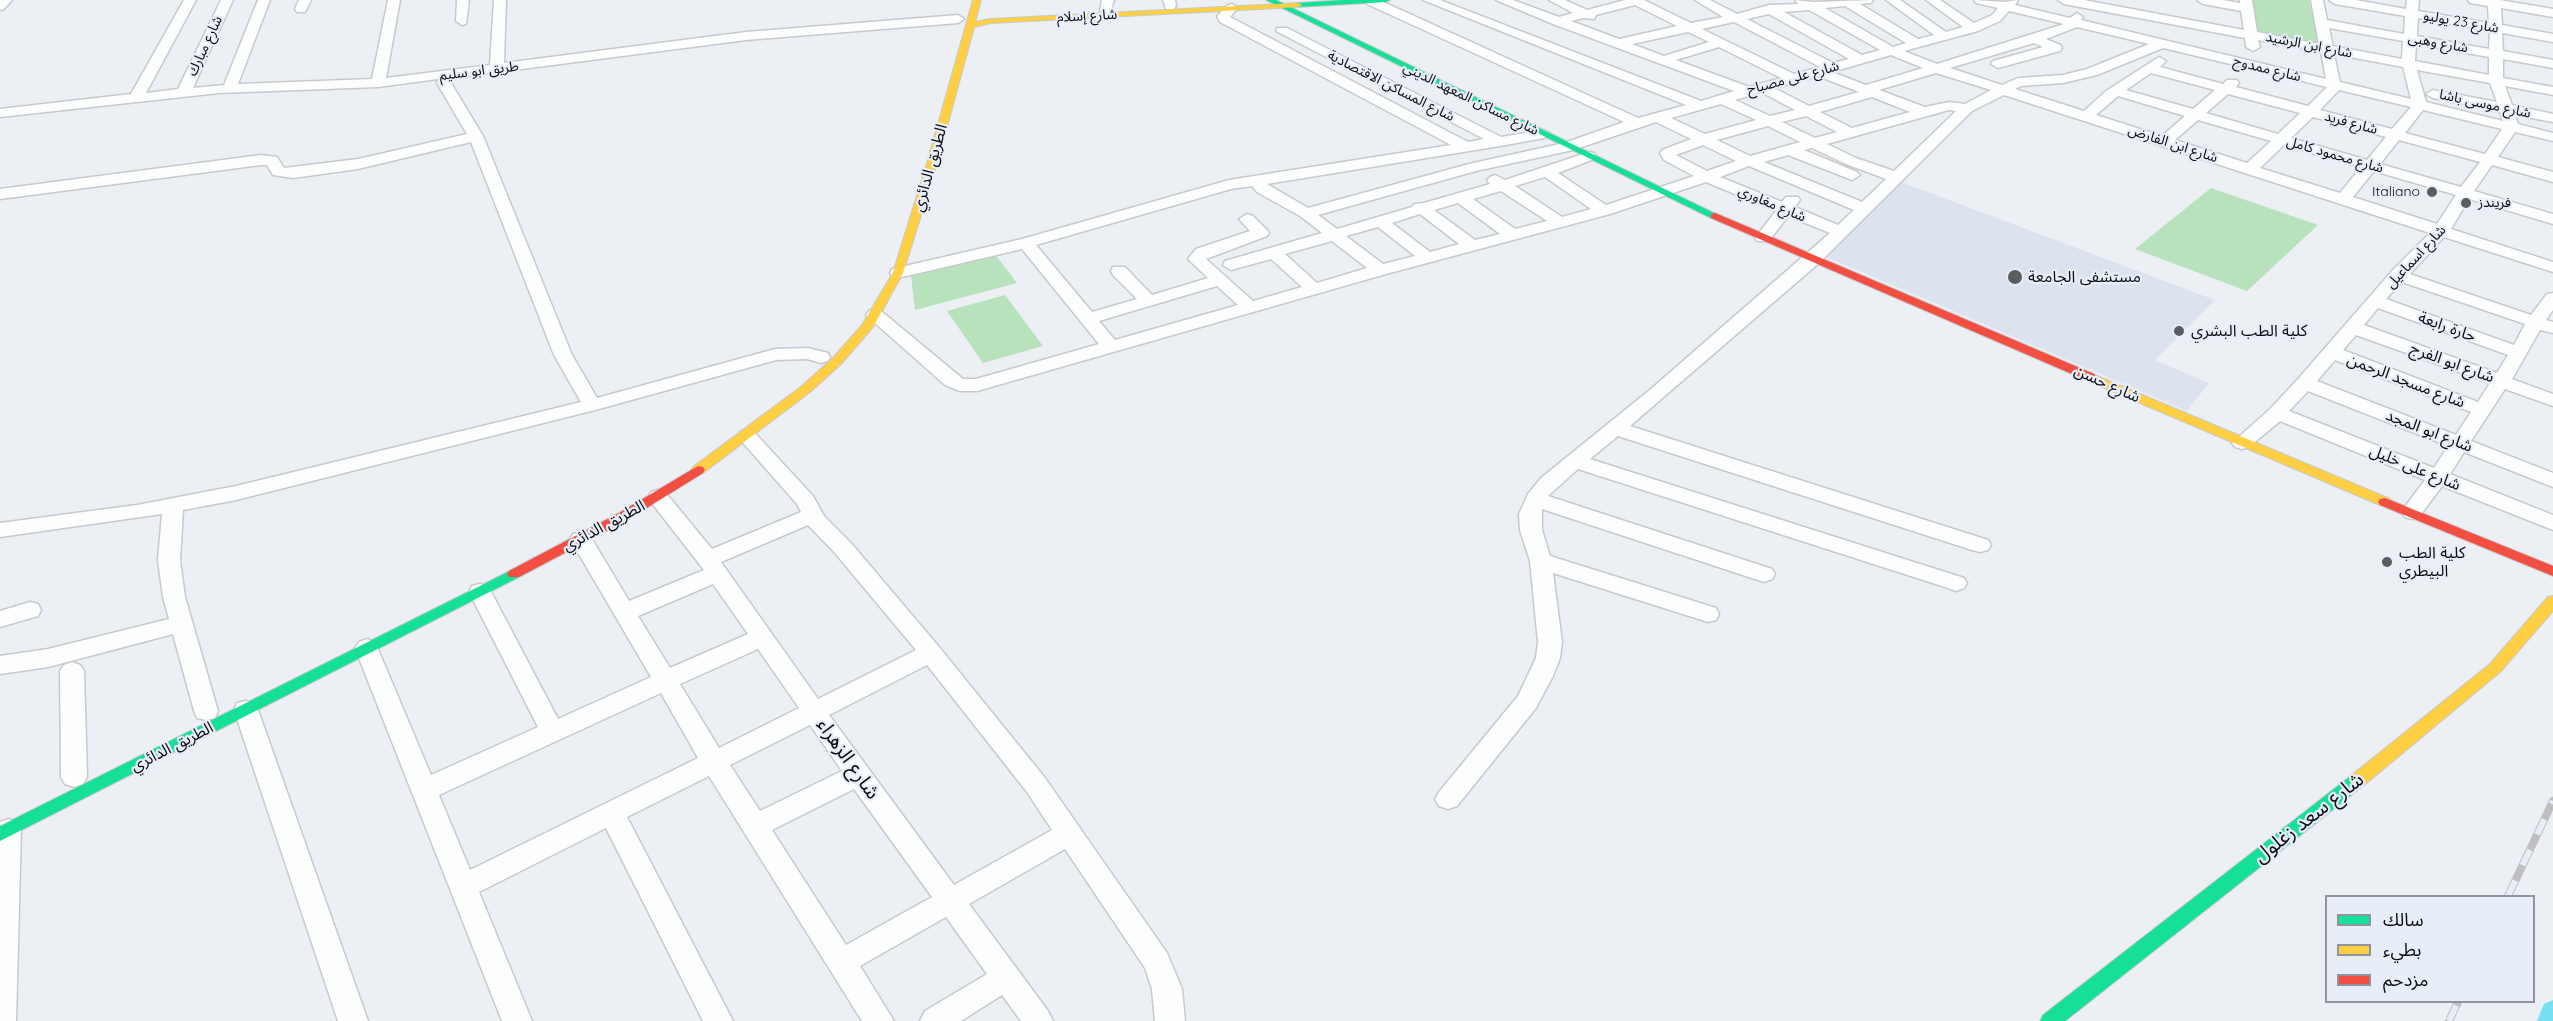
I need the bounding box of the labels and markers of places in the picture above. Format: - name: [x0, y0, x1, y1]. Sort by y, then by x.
- place label: Italiano: [2372, 184, 2420, 200]
- marker: Italiano: [2425, 185, 2439, 199]
- place label: فريندز: [2478, 195, 2511, 211]
- marker: فريندز: [2459, 196, 2473, 210]
- place label: مستشفى الجامعة: [2028, 267, 2141, 287]
- marker: مستشفى الجامعة: [2006, 268, 2024, 286]
- place label: كلية الطب البشري: [2191, 321, 2307, 341]
- marker: كلية الطب البشري: [2172, 324, 2186, 338]
- place label: كلية الطب البيطري: [2399, 543, 2465, 581]
- marker: كلية الطب البيطري: [2380, 555, 2394, 569]

